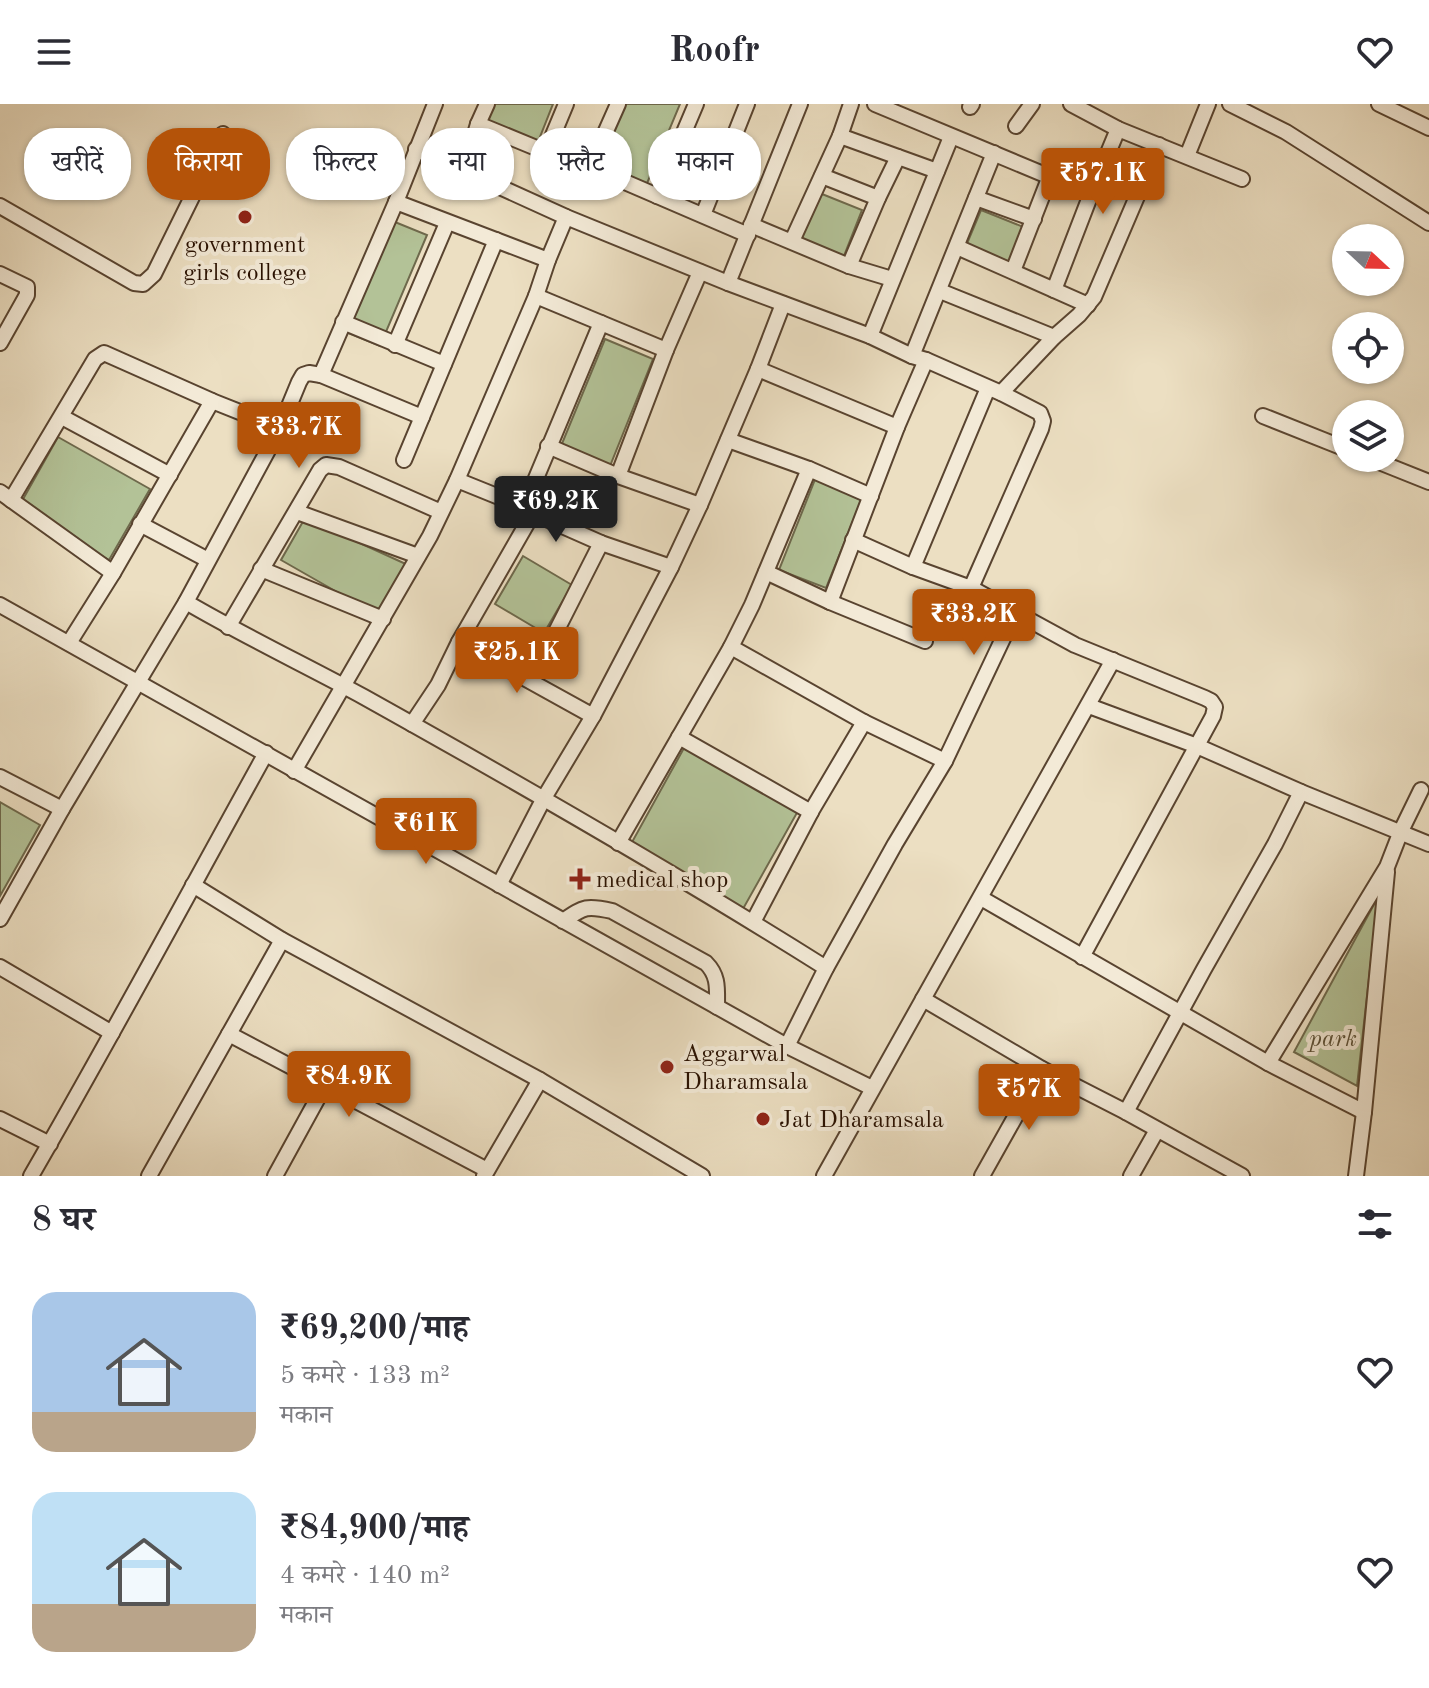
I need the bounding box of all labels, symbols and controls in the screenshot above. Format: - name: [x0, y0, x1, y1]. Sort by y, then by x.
- icon: menu: [32, 30, 76, 74]
- icon: heart: [1353, 30, 1397, 74]
- text: Roofr: [669, 34, 760, 70]
- chip: खरीदें: [24, 128, 131, 200]
- chip: किराया: [147, 128, 270, 200]
- chip: फ़िल्टर: [286, 128, 405, 200]
- chip: नया: [421, 128, 514, 200]
- chip: फ़्लैट: [530, 128, 632, 200]
- chip: मकान: [648, 128, 761, 200]
- pin: ₹57.1K: [1038, 148, 1168, 216]
- text: ₹57.1K: [1059, 161, 1147, 187]
- marker: government girls college: [236, 208, 254, 226]
- north arrow: [1332, 224, 1404, 296]
- map controls: [1332, 224, 1404, 472]
- place label: government girls college: [183, 234, 307, 286]
- button: locate: [1332, 312, 1404, 384]
- button: layers: [1332, 400, 1404, 472]
- pin: ₹33.7K: [234, 402, 364, 470]
- text: ₹33.7K: [255, 415, 343, 441]
- pin: ₹69.2K: [491, 476, 621, 544]
- text: ₹69.2K: [512, 489, 600, 515]
- pin: ₹33.2K: [909, 589, 1039, 657]
- text: ₹33.2K: [930, 602, 1018, 628]
- pin: ₹25.1K: [452, 627, 582, 695]
- text: ₹25.1K: [473, 640, 561, 666]
- pin: ₹61K: [379, 798, 473, 866]
- text: ₹61K: [394, 811, 458, 837]
- place label: medical shop: [596, 869, 728, 893]
- marker: medical shop: [571, 870, 589, 888]
- park label: park: [1307, 1028, 1357, 1052]
- place label: Aggarwal Dharamsala: [683, 1043, 808, 1095]
- pin: ₹84.9K: [284, 1051, 414, 1119]
- marker: Aggarwal Dharamsala: [658, 1058, 676, 1076]
- text: ₹84.9K: [305, 1064, 393, 1090]
- pin: ₹57K: [982, 1064, 1076, 1132]
- text: ₹57K: [997, 1077, 1061, 1103]
- place label: Jat Dharamsala: [779, 1109, 944, 1133]
- marker: Jat Dharamsala: [754, 1110, 772, 1128]
- icon: filters: [1353, 1202, 1397, 1246]
- text: 8 घर: [32, 1204, 95, 1238]
- text: ₹69,200/माह: [280, 1312, 469, 1346]
- icon: home: [96, 1324, 192, 1420]
- icon: heart: [1353, 1350, 1397, 1394]
- text: 5 कमरे · 133 m²: [280, 1363, 450, 1389]
- text: मकान: [280, 1403, 333, 1429]
- text: ₹84,900/माह: [280, 1512, 469, 1546]
- icon: home: [96, 1524, 192, 1620]
- icon: heart: [1353, 1550, 1397, 1594]
- text: 4 कमरे · 140 m²: [280, 1563, 450, 1589]
- text: मकान: [280, 1603, 333, 1629]

